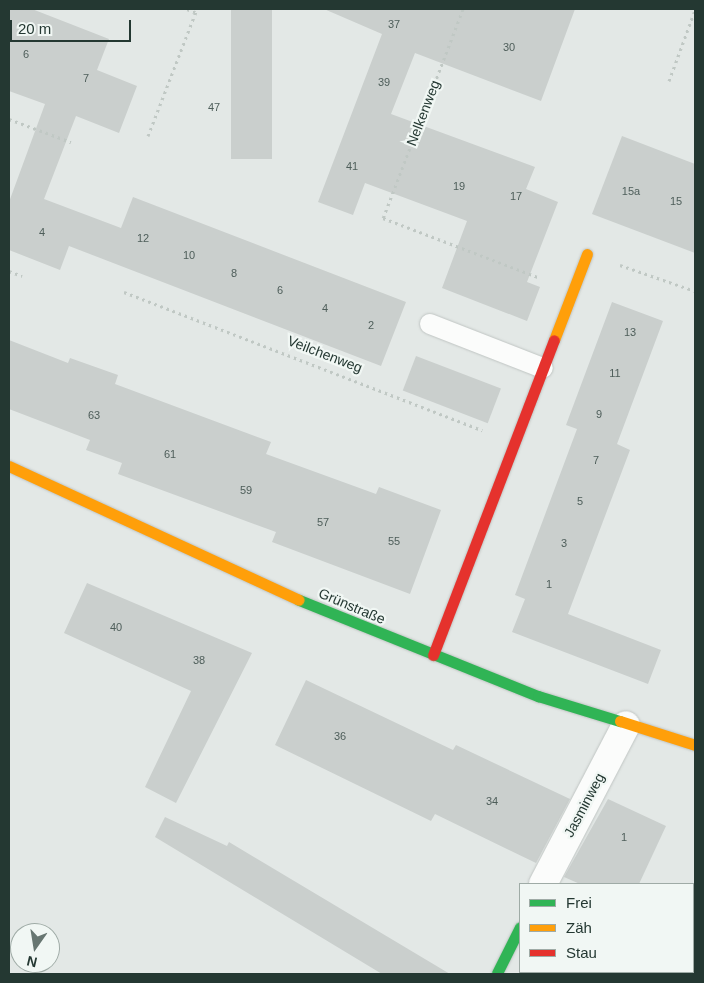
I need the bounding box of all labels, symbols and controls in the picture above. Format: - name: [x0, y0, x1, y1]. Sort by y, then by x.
- scale bar: [12, 10, 134, 42]
- house number: 37: [388, 17, 400, 31]
- text: 20 m: [18, 20, 51, 37]
- house number: 30: [503, 40, 515, 54]
- house number: 6: [23, 47, 29, 61]
- house number: 7: [83, 71, 89, 85]
- house number: 39: [378, 75, 390, 89]
- street label: Nelkenweg: [403, 78, 443, 148]
- house number: 47: [208, 100, 220, 114]
- house number: 41: [346, 159, 358, 173]
- house number: 19: [453, 179, 465, 193]
- house number: 15a: [622, 184, 640, 198]
- house number: 17: [510, 189, 522, 203]
- house number: 15: [670, 194, 682, 208]
- house number: 4: [39, 225, 45, 239]
- house number: 12: [137, 231, 149, 245]
- house number: 10: [183, 248, 195, 262]
- house number: 8: [231, 266, 237, 280]
- house number: 6: [277, 283, 283, 297]
- house number: 4: [322, 301, 328, 315]
- house number: 2: [368, 318, 374, 332]
- house number: 13: [624, 325, 636, 339]
- street label: Veilchenweg: [285, 332, 365, 376]
- house number: 11: [609, 366, 621, 380]
- house number: 9: [596, 407, 602, 421]
- house number: 63: [88, 408, 100, 422]
- house number: 61: [164, 447, 176, 461]
- house number: 7: [593, 453, 599, 467]
- house number: 59: [240, 483, 252, 497]
- house number: 5: [577, 494, 583, 508]
- house number: 57: [317, 515, 329, 529]
- house number: 55: [388, 534, 400, 548]
- house number: 3: [561, 536, 567, 550]
- house number: 1: [546, 577, 552, 591]
- street label: Grünstraße: [316, 584, 388, 628]
- house number: 40: [110, 620, 122, 634]
- house number: 38: [193, 653, 205, 667]
- house number: 36: [334, 729, 346, 743]
- street label: Jasminweg: [560, 770, 608, 840]
- house number: 34: [486, 794, 498, 808]
- house number: 1: [621, 830, 627, 844]
- legend: [519, 883, 694, 973]
- text: Frei: [566, 894, 592, 911]
- text: Zäh: [566, 919, 592, 936]
- north arrow: [10, 923, 60, 973]
- text: Stau: [566, 944, 597, 961]
- text: N: [25, 953, 39, 971]

